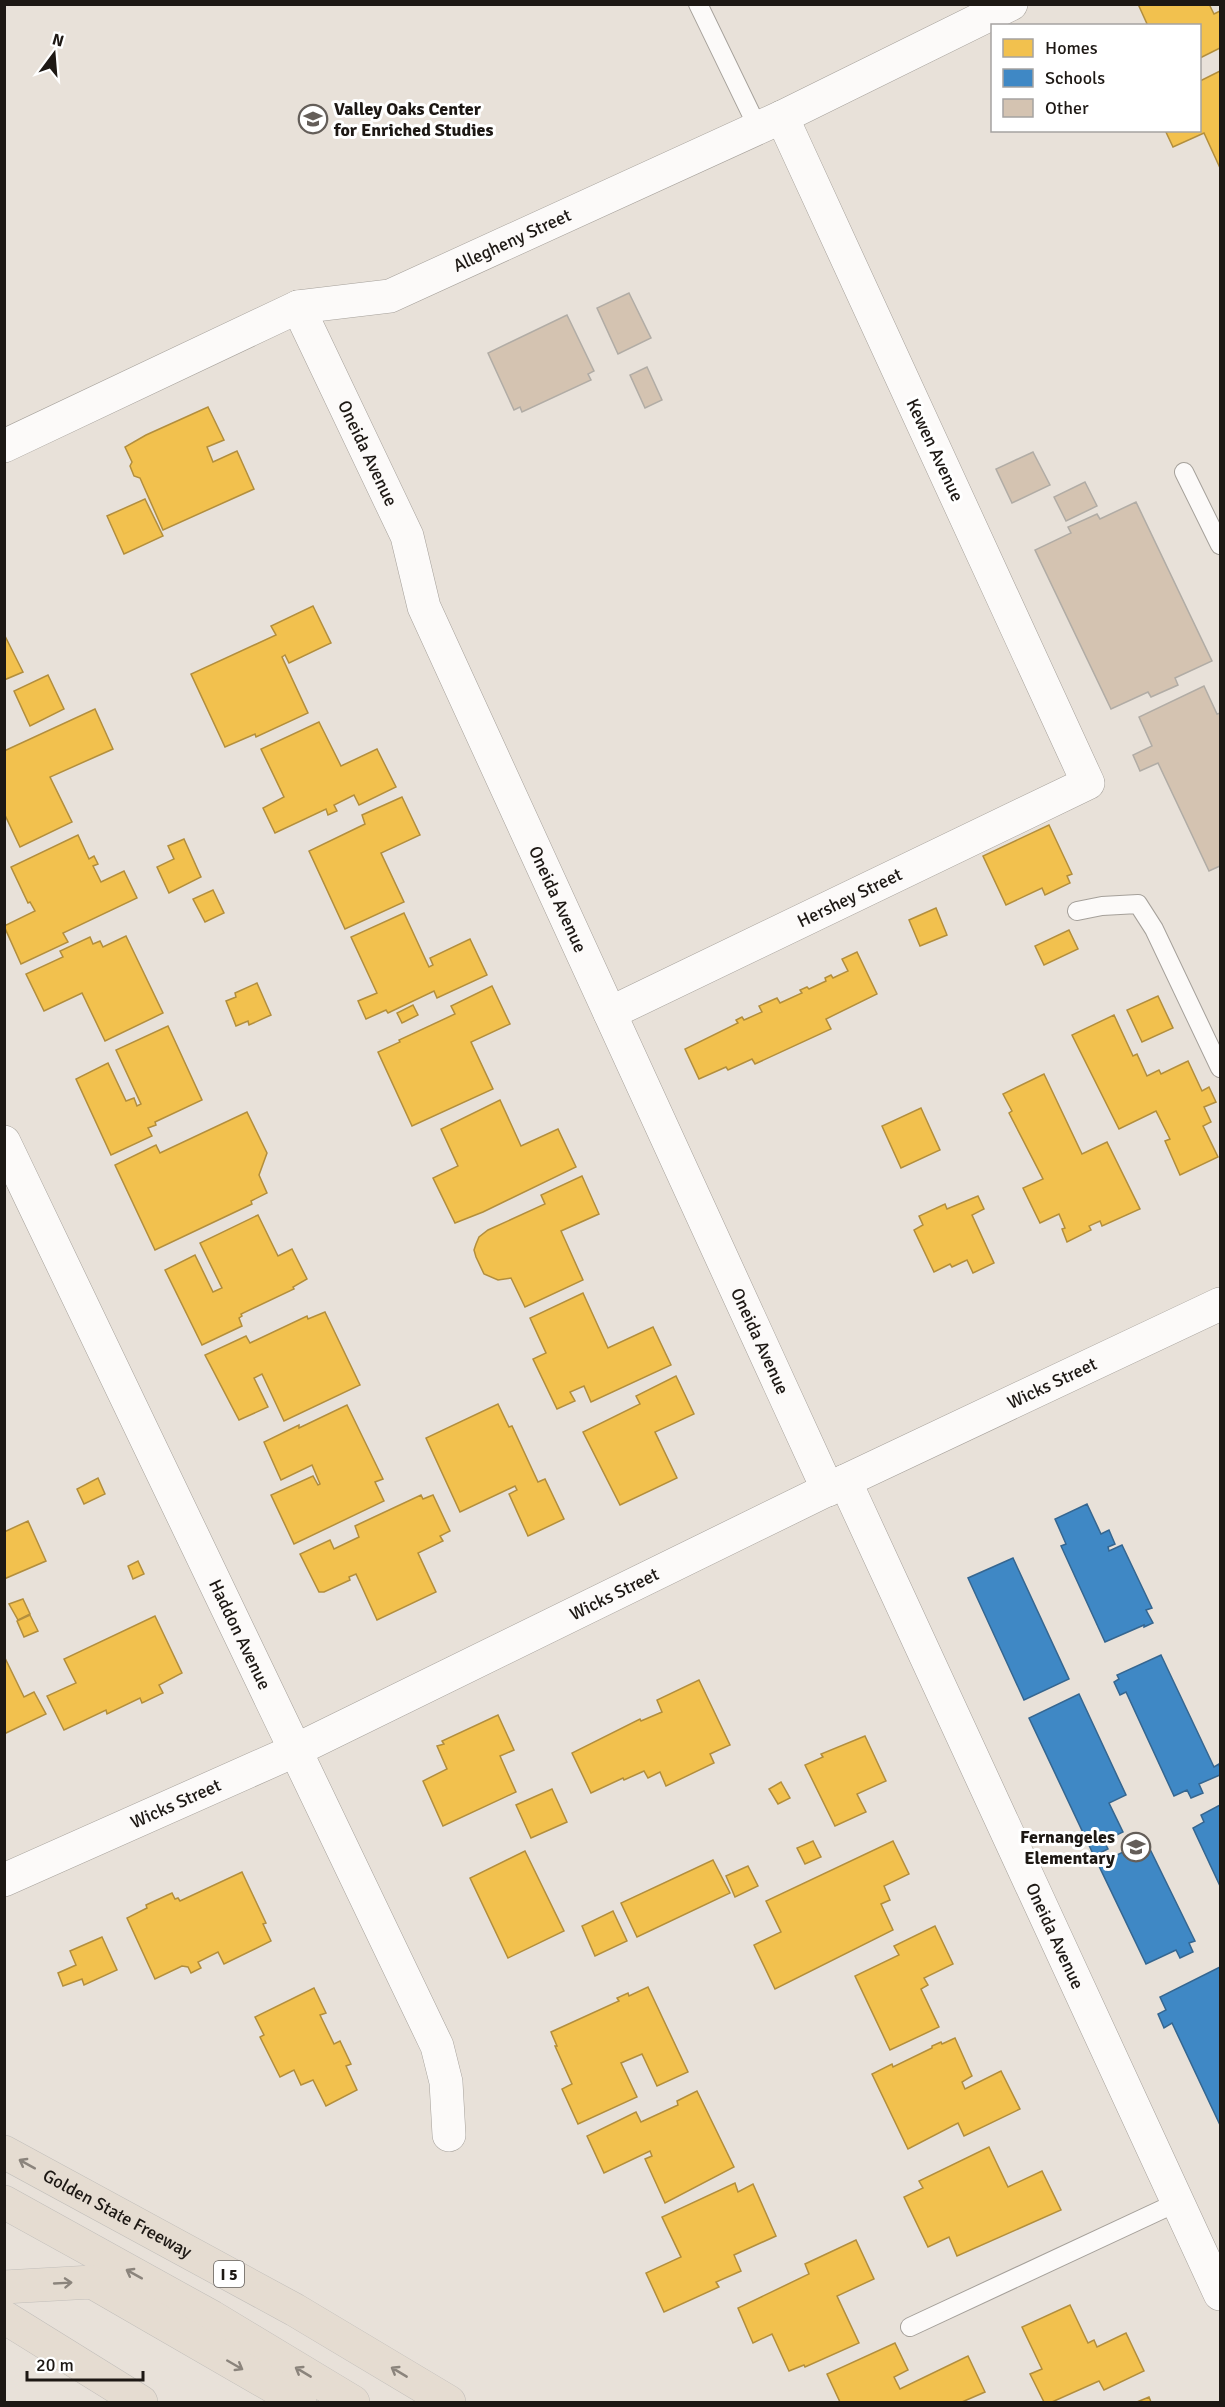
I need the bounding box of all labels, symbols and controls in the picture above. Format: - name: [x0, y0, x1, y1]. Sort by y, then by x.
- north arrow: [24, 24, 84, 84]
- legend: [991, 24, 1201, 132]
- text: N: [50, 29, 66, 52]
- text: Homes: [1045, 37, 1098, 59]
- text: Schools: [1045, 67, 1105, 89]
- text: Other: [1045, 97, 1089, 119]
- place label: Valley Oaks Center for Enriched Studies: [333, 98, 493, 141]
- school or university icon: Valley Oaks Center for Enriched Studies: [297, 103, 329, 135]
- street label: Allegheny Street: [450, 204, 574, 277]
- street label: Kewen Avenue: [902, 395, 968, 505]
- street label: Oneida Avenue: [333, 397, 402, 510]
- street label: Oneida Avenue: [524, 843, 592, 956]
- street label: Hershey Street: [794, 863, 906, 932]
- street label: Oneida Avenue: [726, 1284, 794, 1398]
- street label: Wicks Street: [1004, 1353, 1100, 1414]
- street label: Wicks Street: [566, 1563, 662, 1625]
- street label: Haddon Avenue: [204, 1576, 276, 1693]
- street label: Wicks Street: [127, 1774, 224, 1833]
- place label: Fernangeles Elementary: [1020, 1826, 1115, 1869]
- school or university icon: Fernangeles Elementary: [1120, 1831, 1152, 1863]
- street label: Oneida Avenue: [1021, 1879, 1089, 1993]
- one-way arrow: [19, 2158, 37, 2169]
- street label: Golden State Freeway: [39, 2164, 196, 2263]
- road number: I 5: [214, 2261, 244, 2287]
- one-way arrow: [126, 2268, 144, 2279]
- one-way arrow: [52, 2278, 72, 2289]
- scale bar: [27, 2344, 142, 2382]
- text: 20 m: [36, 2354, 74, 2376]
- one-way arrow: [226, 2359, 243, 2371]
- one-way arrow: [295, 2366, 312, 2378]
- one-way arrow: [391, 2366, 408, 2378]

